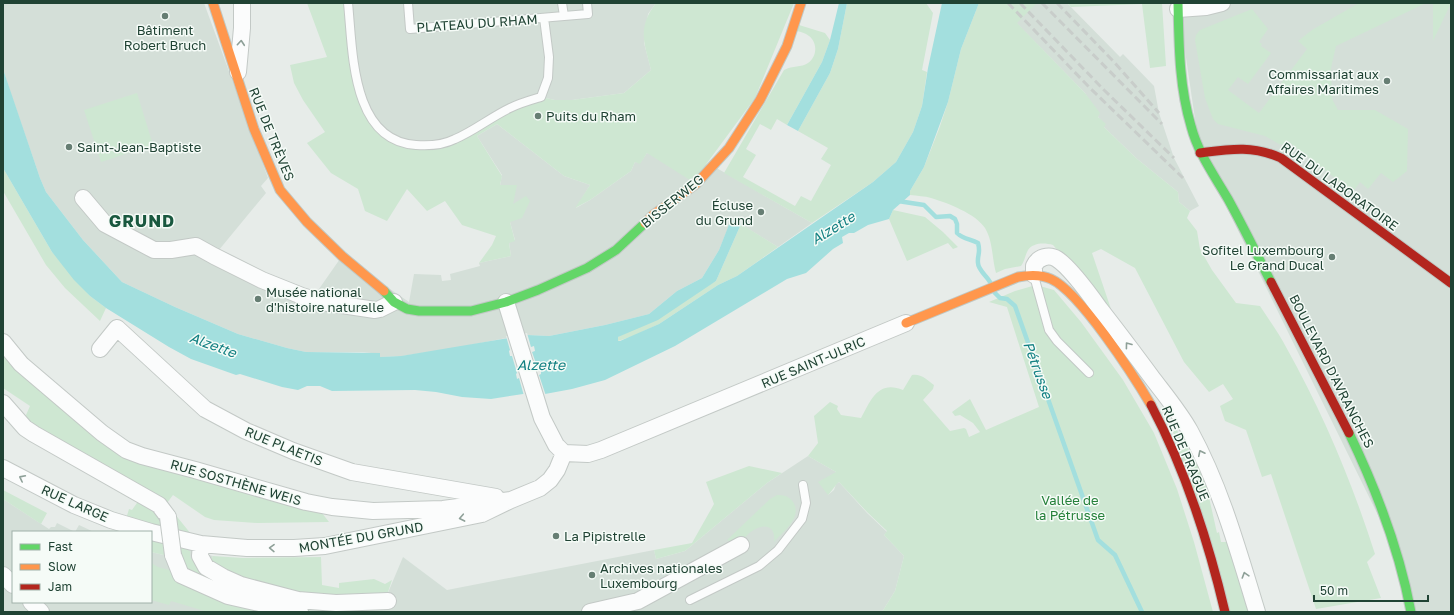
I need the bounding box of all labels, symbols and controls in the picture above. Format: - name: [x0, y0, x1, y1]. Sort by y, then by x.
- marker: Bâtiment Robert Bruch: [160, 11, 170, 21]
- street label: PLATEAU DU RHAM: [416, 11, 538, 35]
- place label: Bâtiment Robert Bruch: [124, 22, 206, 53]
- one-way arrow: [236, 40, 245, 46]
- place label: Commissariat aux Affaires Maritimes: [1266, 66, 1379, 97]
- marker: Commissariat aux Affaires Maritimes: [1382, 76, 1392, 86]
- street label: RUE DE TRÈVES: [246, 85, 298, 183]
- place label: Puits du Rham: [546, 108, 636, 124]
- marker: Puits du Rham: [533, 111, 543, 121]
- street label: RUE DU LABORATOIRE: [1278, 138, 1402, 234]
- place label: Saint-Jean-Baptiste: [77, 139, 201, 155]
- marker: Saint-Jean-Baptiste: [64, 142, 74, 152]
- street label: BISSERWEG: [638, 171, 706, 231]
- place label: Écluse du Grund: [696, 197, 753, 228]
- marker: Écluse du Grund: [756, 207, 766, 217]
- water label: Alzette: [808, 207, 858, 248]
- district label: GRUND: [109, 210, 175, 231]
- place label: Sofitel Luxembourg Le Grand Ducal: [1202, 242, 1324, 273]
- marker: Sofitel Luxembourg Le Grand Ducal: [1327, 252, 1337, 262]
- place label: Musée national d'histoire naturelle: [266, 284, 384, 315]
- street label: BOULEVARD D'AVRANCHES: [1286, 292, 1378, 450]
- marker: Musée national d'histoire naturelle: [253, 294, 263, 304]
- water label: Alzette: [188, 328, 240, 361]
- street label: RUE SAINT-ULRIC: [759, 333, 868, 391]
- water label: Pétrusse: [1020, 339, 1057, 402]
- one-way arrow: [1126, 343, 1133, 350]
- water label: Alzette: [517, 356, 566, 373]
- street label: RUE DE PRAGUE: [1159, 403, 1213, 503]
- street label: RUE PLAETIS: [243, 423, 325, 469]
- one-way arrow: [1198, 450, 1206, 457]
- street label: RUE SOSTHÈNE WEIS: [169, 456, 303, 508]
- one-way arrow: [19, 476, 26, 483]
- street label: RUE LARGE: [39, 481, 111, 525]
- park label: Vallée de la Pétrusse: [1035, 492, 1105, 523]
- one-way arrow: [459, 514, 465, 522]
- street label: MONTÉE DU GRUND: [298, 518, 424, 556]
- place label: La Pipistrelle: [564, 528, 646, 544]
- legend: [12, 531, 152, 603]
- marker: La Pipistrelle: [551, 531, 561, 541]
- text: Fast: [48, 539, 73, 554]
- one-way arrow: [269, 544, 275, 552]
- text: Slow: [48, 559, 76, 574]
- place label: Archives nationales Luxembourg: [600, 560, 723, 591]
- marker: Archives nationales Luxembourg: [587, 570, 597, 580]
- one-way arrow: [1242, 571, 1250, 578]
- scale bar: [1314, 577, 1428, 603]
- text: Jam: [48, 579, 72, 594]
- text: 50 m: [1320, 583, 1348, 598]

